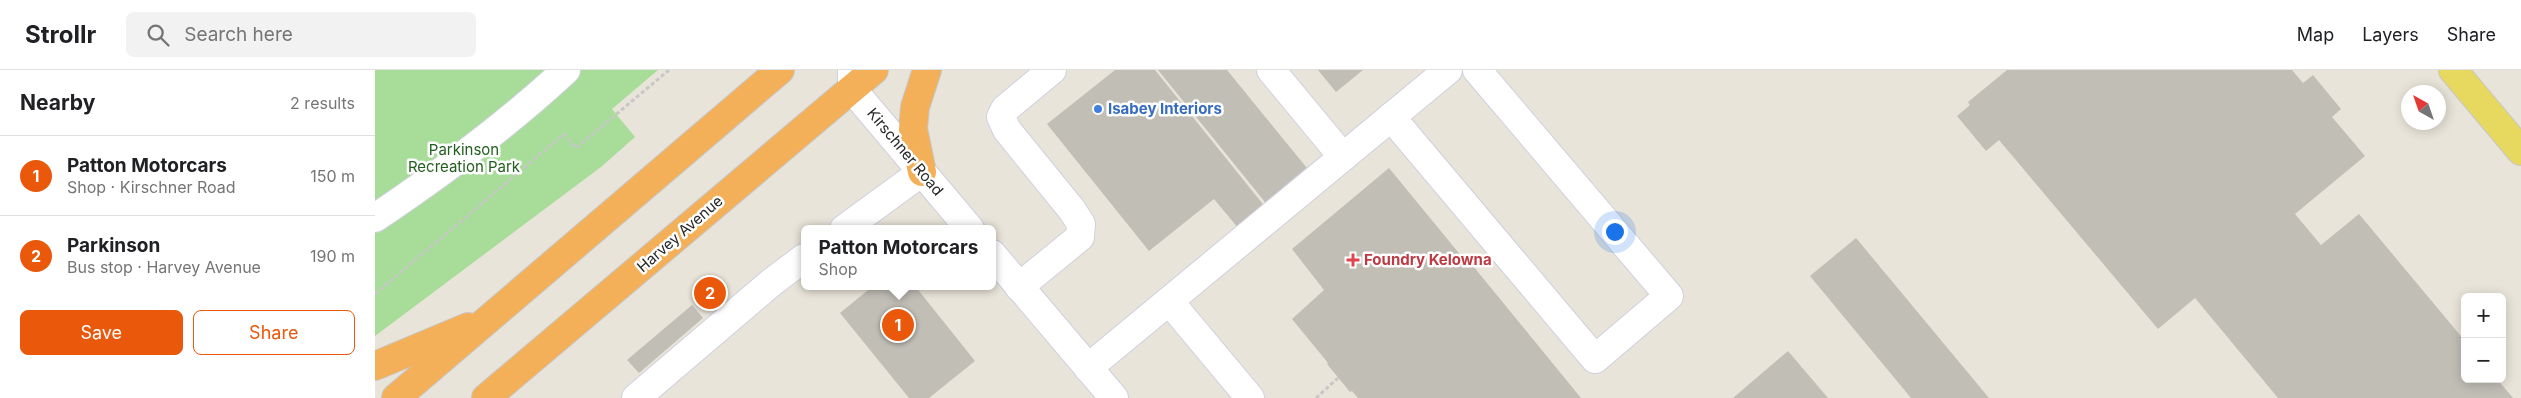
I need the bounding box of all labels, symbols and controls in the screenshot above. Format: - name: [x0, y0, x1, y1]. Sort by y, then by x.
- search box: [126, 12, 476, 57]
- text: Strollr: [25, 20, 96, 49]
- icon: search: [144, 21, 172, 49]
- text: Search here: [184, 23, 293, 46]
- text: Map: [2297, 24, 2334, 45]
- text: Layers: [2362, 24, 2419, 45]
- text: Share: [2447, 24, 2496, 45]
- north arrow: [2401, 85, 2446, 130]
- text: Nearby: [20, 90, 95, 115]
- text: 2 results: [290, 93, 355, 113]
- place label: Isabey Interiors: [1108, 99, 1222, 118]
- marker: Isabey Interiors: [1092, 103, 1104, 115]
- street label: Kirschner Road: [863, 104, 948, 199]
- park label: Parkinson Recreation Park: [408, 140, 521, 176]
- text: Patton Motorcars: [67, 154, 227, 177]
- text: 1: [33, 166, 39, 186]
- text: 150 m: [310, 166, 355, 186]
- text: Shop · Kirschner Road: [67, 177, 236, 197]
- street label: Harvey Avenue: [633, 191, 726, 276]
- your location: [1602, 219, 1628, 245]
- popup: [801, 225, 996, 290]
- text: Parkinson: [67, 234, 160, 257]
- text: Patton Motorcars: [819, 236, 978, 259]
- text: 2: [31, 246, 41, 266]
- text: 190 m: [310, 246, 355, 266]
- place label: Foundry Kelowna: [1364, 250, 1492, 269]
- marker: Foundry Kelowna: [1346, 253, 1360, 267]
- text: Bus stop · Harvey Avenue: [67, 257, 261, 277]
- text: Shop: [819, 259, 858, 279]
- pin: 2: [694, 274, 726, 312]
- map controls: [2461, 293, 2506, 383]
- button: +: [2461, 293, 2506, 338]
- pin: 1: [882, 306, 914, 344]
- button: Save: [20, 310, 183, 355]
- button: Share: [193, 310, 355, 355]
- button: −: [2461, 338, 2506, 383]

